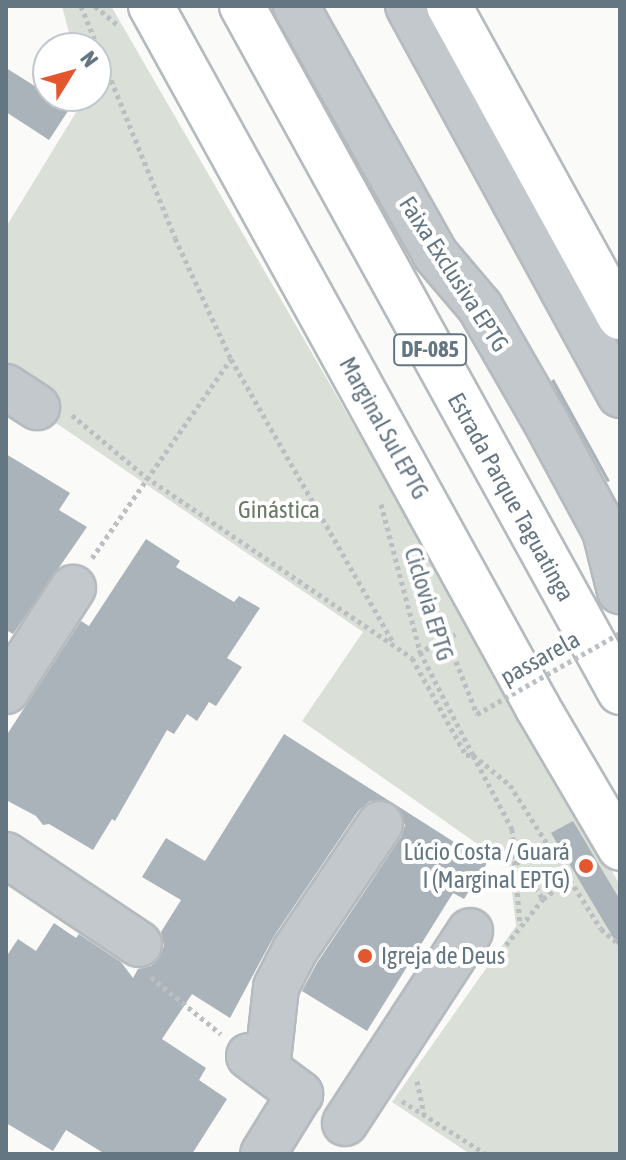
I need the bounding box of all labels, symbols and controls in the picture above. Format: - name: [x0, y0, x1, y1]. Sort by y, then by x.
- north arrow: [32, 32, 112, 112]
- text: N: [75, 46, 104, 72]
- street label: Faixa Exclusiva EPTG: [393, 191, 515, 357]
- road number: DF-085: [392, 332, 468, 368]
- street label: Marginal Sul EPTG: [333, 352, 435, 504]
- street label: Estrada Parque Taguatinga: [442, 388, 580, 606]
- park label: Ginástica: [238, 496, 320, 524]
- street label: Ciclovia EPTG: [398, 544, 460, 664]
- street label: passarela: [495, 625, 585, 691]
- place label: Lúcio Costa / Guará I (Marginal EPTG): [404, 838, 570, 894]
- marker: Lúcio Costa / Guará I (Marginal EPTG): [577, 857, 595, 875]
- place label: Igreja de Deus: [381, 942, 505, 970]
- marker: Igreja de Deus: [356, 947, 374, 965]

